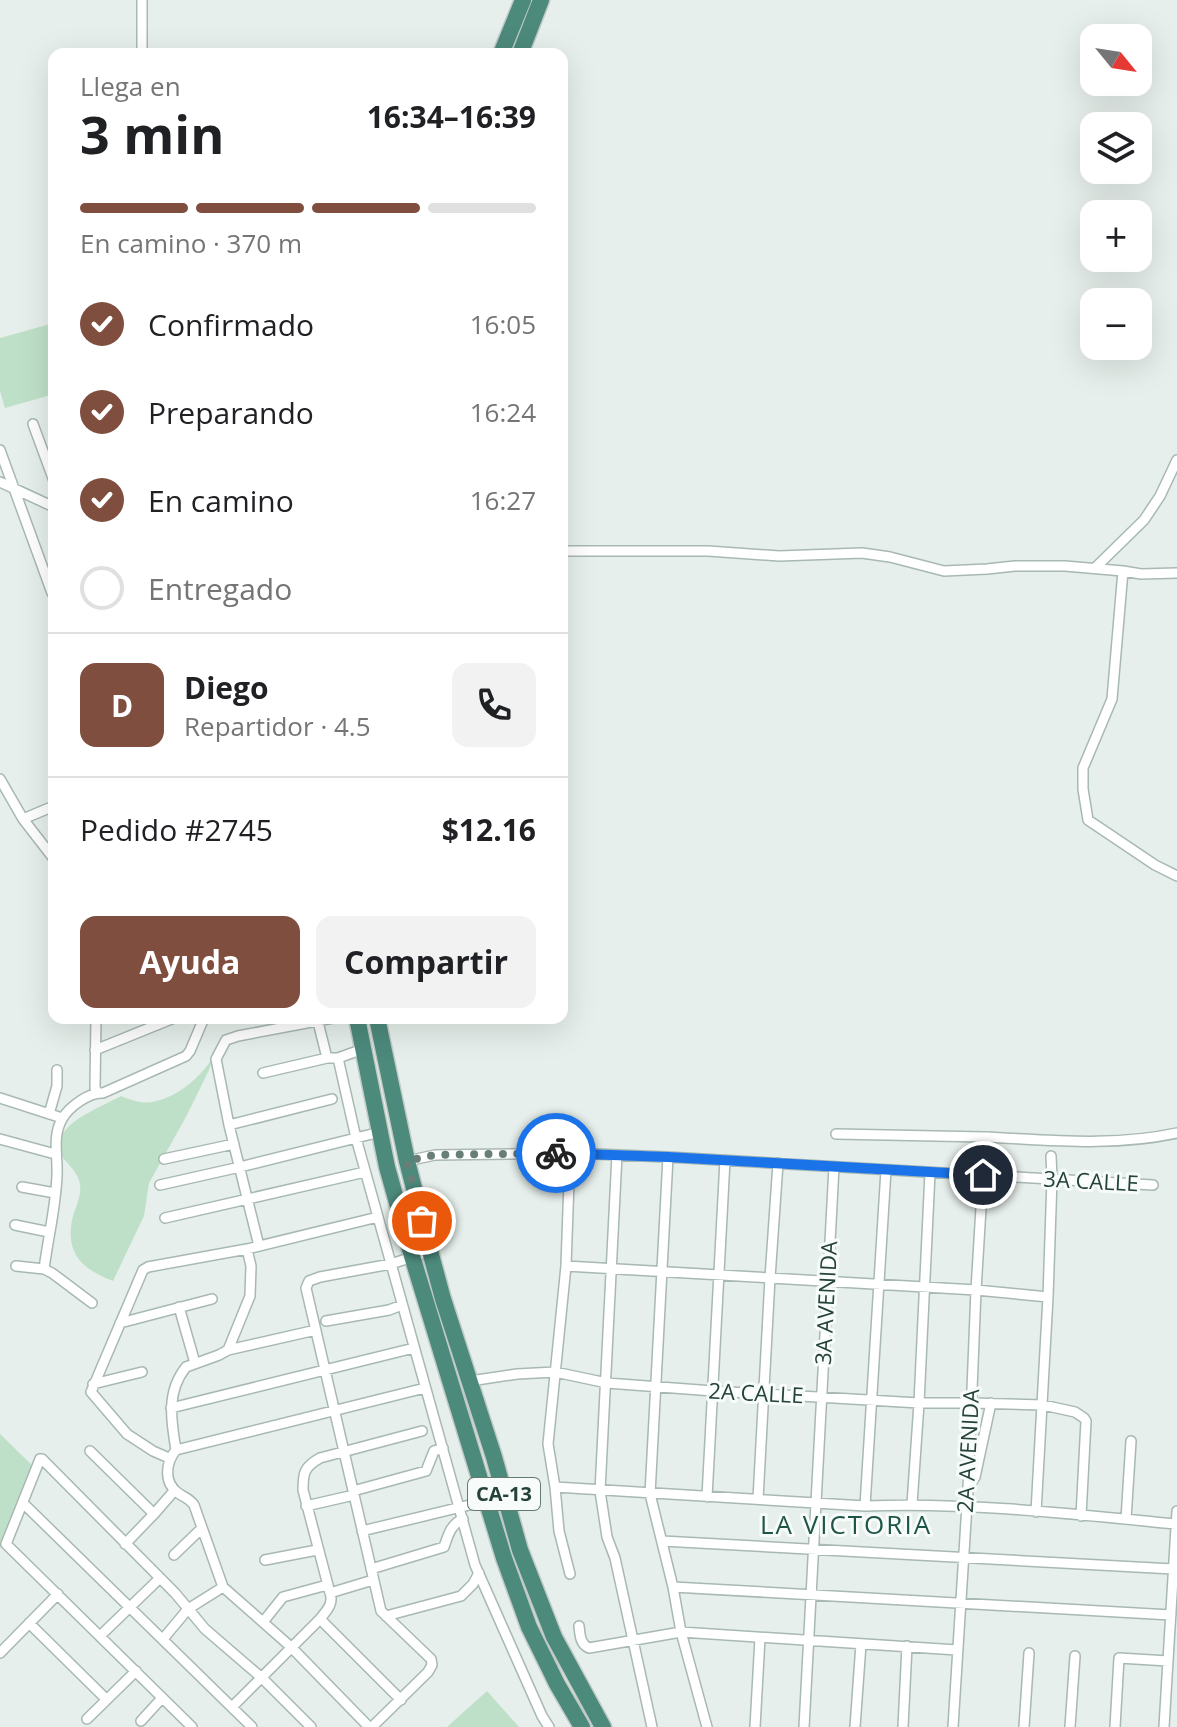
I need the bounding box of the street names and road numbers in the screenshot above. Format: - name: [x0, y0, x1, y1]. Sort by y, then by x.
- street label: 3A CALLE: [1043, 1163, 1139, 1197]
- street label: 3A AVENIDA: [807, 1240, 843, 1366]
- street label: 2A CALLE: [708, 1375, 804, 1409]
- street label: 2A AVENIDA: [949, 1388, 985, 1514]
- road number: CA-13: [468, 1478, 540, 1510]

